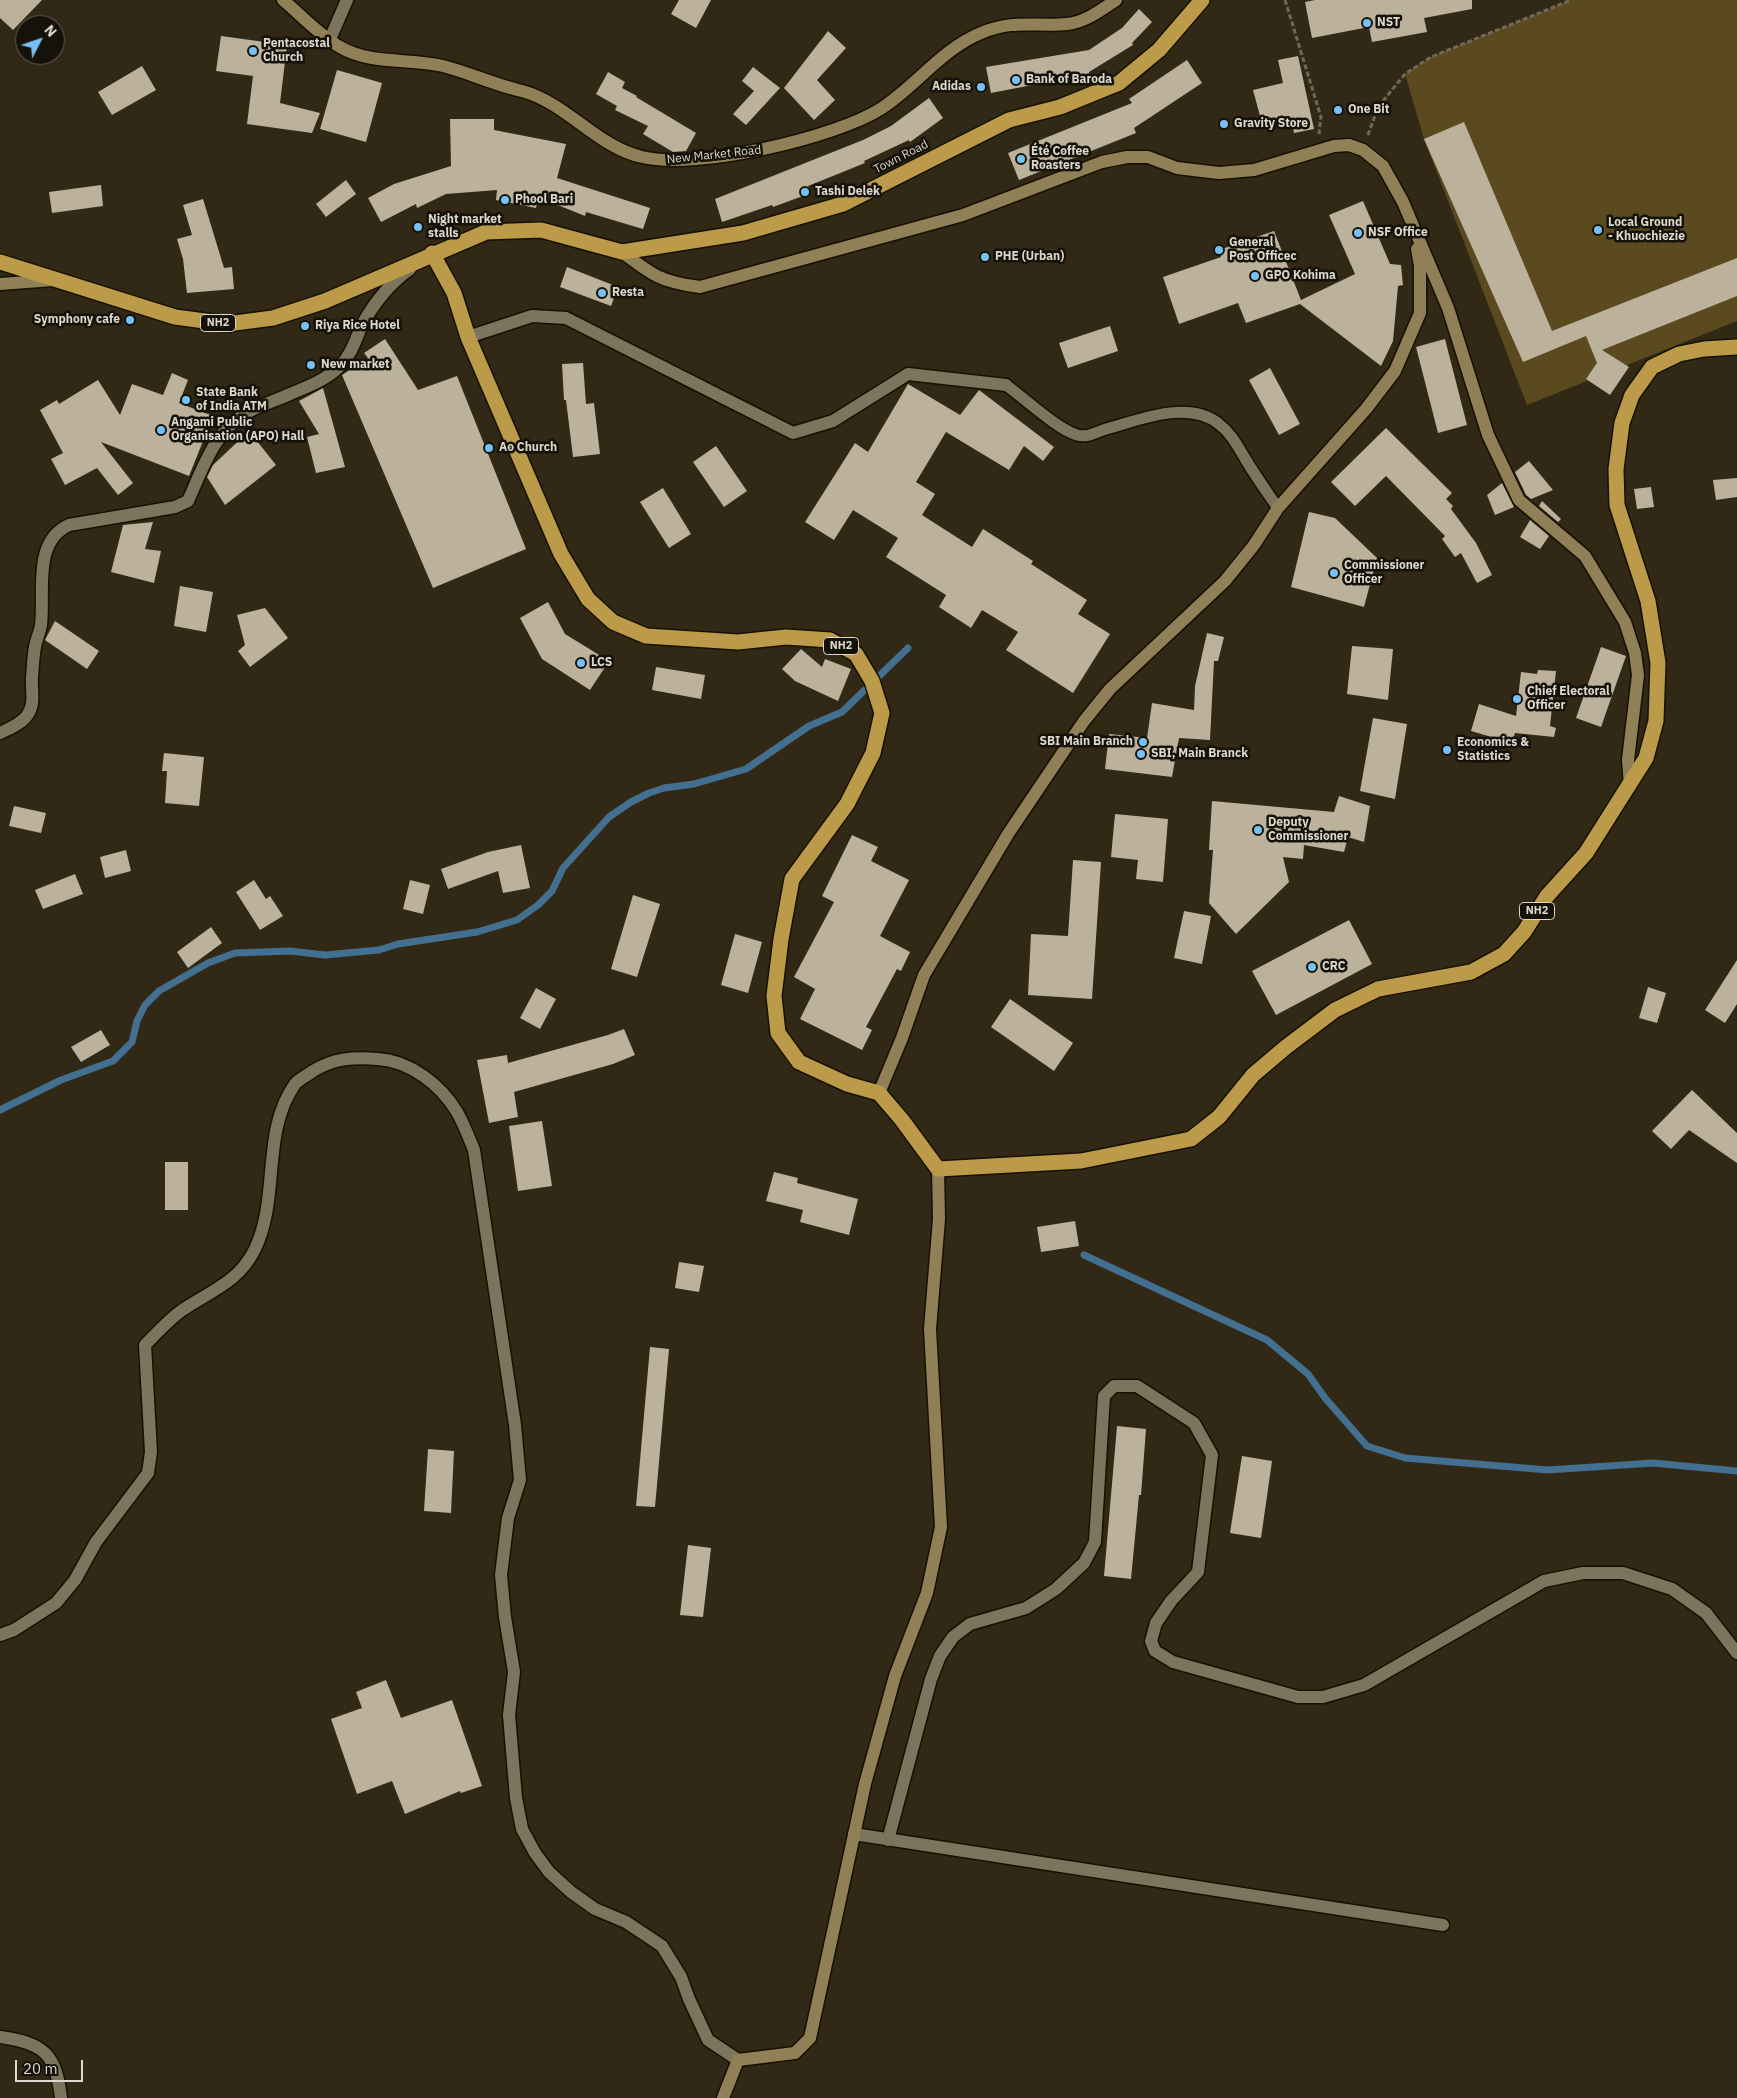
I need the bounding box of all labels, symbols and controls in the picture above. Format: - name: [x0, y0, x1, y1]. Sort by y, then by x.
- north arrow: [15, 15, 65, 65]
- place label: NST: [1377, 16, 1400, 30]
- marker: NST: [1361, 17, 1373, 29]
- text: N: [40, 21, 61, 41]
- place label: Pentacostal Church: [263, 37, 330, 65]
- marker: Pentacostal Church: [247, 45, 259, 57]
- place label: Bank of Baroda: [1026, 73, 1112, 87]
- marker: Bank of Baroda: [1010, 74, 1022, 86]
- place label: Adidas: [932, 80, 971, 94]
- marker: Adidas: [975, 81, 987, 93]
- place label: One Bit: [1348, 103, 1389, 117]
- marker: One Bit: [1332, 104, 1344, 116]
- place label: Gravity Store: [1234, 117, 1308, 131]
- marker: Gravity Store: [1218, 118, 1230, 130]
- street label: Town Road: [871, 137, 931, 177]
- street label: New Market Road: [666, 143, 762, 167]
- place label: Été Coffee Roasters: [1031, 145, 1089, 173]
- marker: Été Coffee Roasters: [1015, 153, 1027, 165]
- place label: Tashi Delek: [815, 185, 880, 199]
- marker: Tashi Delek: [799, 186, 811, 198]
- place label: Phool Bari: [515, 193, 573, 207]
- marker: Phool Bari: [499, 194, 511, 206]
- place label: Night market stalls: [428, 213, 502, 241]
- place label: Local Ground - Khuochiezie: [1608, 216, 1685, 244]
- marker: Night market stalls: [412, 221, 424, 233]
- marker: Local Ground - Khuochiezie: [1592, 224, 1604, 236]
- place label: NSF Office: [1368, 226, 1428, 240]
- marker: NSF Office: [1352, 227, 1364, 239]
- place label: General Post Officec: [1229, 236, 1297, 264]
- marker: General Post Officec: [1213, 244, 1225, 256]
- place label: PHE (Urban): [995, 250, 1064, 264]
- marker: PHE (Urban): [979, 251, 991, 263]
- place label: GPO Kohima: [1265, 269, 1336, 283]
- marker: GPO Kohima: [1249, 270, 1261, 282]
- place label: Resta: [612, 286, 644, 300]
- marker: Resta: [596, 287, 608, 299]
- place label: Symphony cafe: [34, 313, 120, 327]
- marker: Symphony cafe: [124, 314, 136, 326]
- road number: NH2: [200, 314, 236, 332]
- place label: Riya Rice Hotel: [315, 319, 400, 333]
- marker: Riya Rice Hotel: [299, 320, 311, 332]
- place label: New market: [321, 358, 390, 372]
- marker: New market: [305, 359, 317, 371]
- place label: State Bank of India ATM: [196, 386, 267, 414]
- marker: State Bank of India ATM: [180, 394, 192, 406]
- place label: Angami Public Organisation (APO) Hall: [171, 416, 304, 444]
- marker: Angami Public Organisation (APO) Hall: [155, 424, 167, 436]
- place label: Ao Church: [499, 441, 557, 455]
- marker: Ao Church: [483, 442, 495, 454]
- place label: Commissioner Officer: [1344, 559, 1424, 587]
- marker: Commissioner Officer: [1328, 567, 1340, 579]
- road number: NH2: [824, 637, 858, 654]
- place label: LCS: [591, 656, 612, 670]
- marker: LCS: [575, 657, 587, 669]
- place label: Chief Electoral Officer: [1527, 685, 1610, 713]
- marker: Chief Electoral Officer: [1511, 693, 1523, 705]
- place label: SBI Main Branch: [1039, 735, 1133, 749]
- marker: SBI Main Branch: [1137, 736, 1149, 748]
- place label: Economics & Statistics: [1457, 736, 1529, 764]
- marker: Economics & Statistics: [1441, 744, 1453, 756]
- place label: SBI, Main Branck: [1151, 747, 1248, 761]
- marker: SBI, Main Branck: [1135, 748, 1147, 760]
- place label: Deputy Commissioner: [1268, 816, 1348, 844]
- marker: Deputy Commissioner: [1252, 824, 1264, 836]
- road number: NH2: [1520, 902, 1554, 919]
- place label: CRC: [1322, 960, 1346, 974]
- marker: CRC: [1306, 961, 1318, 973]
- scale bar: [18, 2050, 85, 2082]
- text: 20 m: [23, 2059, 58, 2078]

